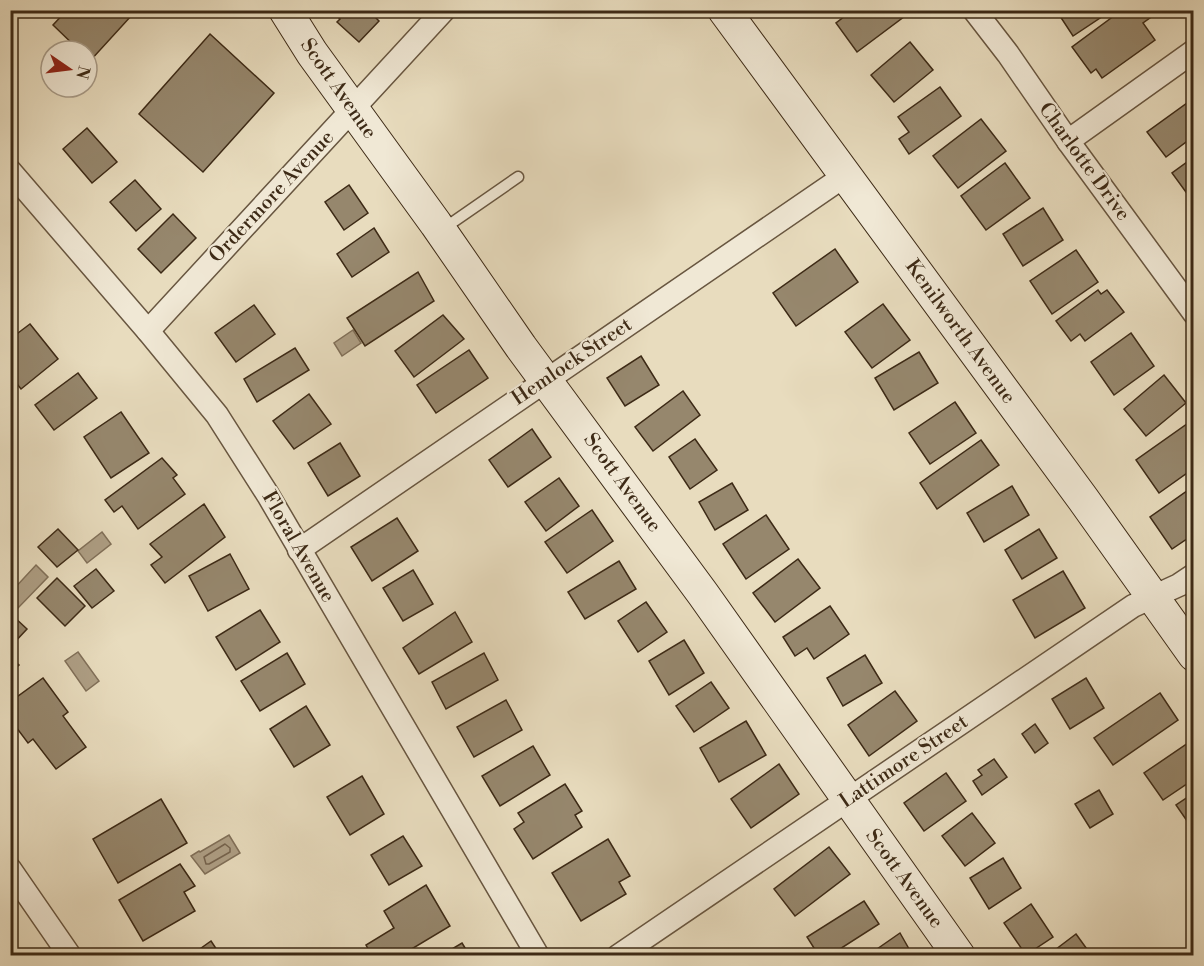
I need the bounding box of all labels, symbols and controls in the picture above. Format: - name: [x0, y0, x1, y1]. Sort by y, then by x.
- street label: Scott Avenue: [294, 34, 382, 144]
- north arrow: [39, 39, 99, 99]
- text: N: [71, 64, 94, 81]
- street label: Charlotte Drive: [1033, 98, 1135, 226]
- street label: Ordermore Avenue: [204, 126, 340, 268]
- street label: Kenilworth Avenue: [899, 255, 1021, 409]
- street label: Hemlock Street: [507, 313, 637, 411]
- street label: Scott Avenue: [578, 428, 666, 538]
- street label: Floral Avenue: [256, 487, 340, 607]
- street label: Lattimore Street: [835, 710, 973, 814]
- street label: Scott Avenue: [860, 824, 948, 934]

